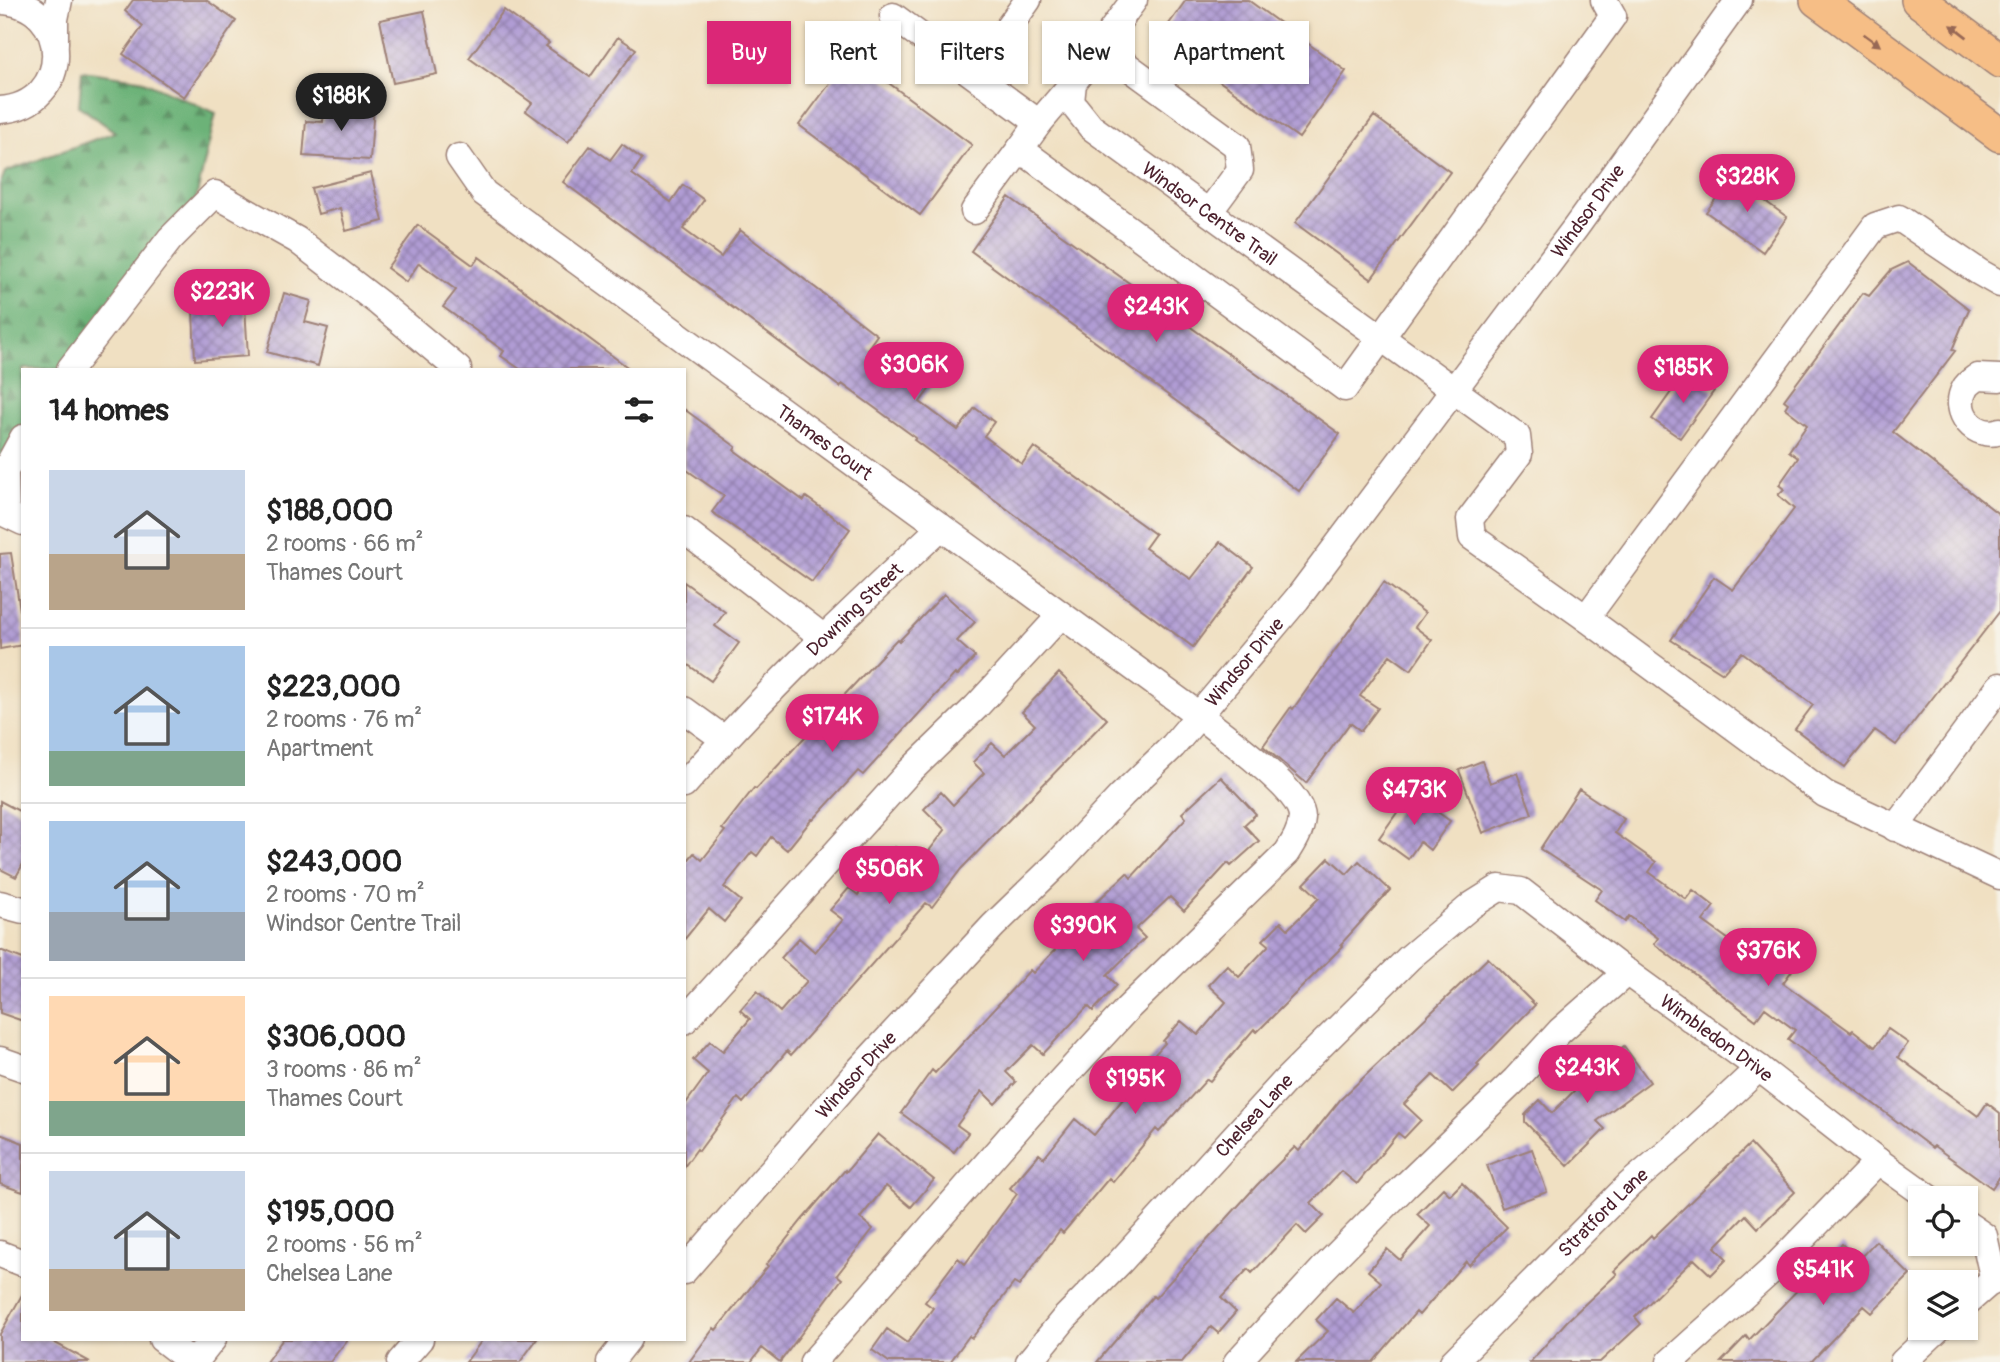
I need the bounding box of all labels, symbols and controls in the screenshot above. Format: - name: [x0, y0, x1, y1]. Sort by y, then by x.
- chip: Buy: [707, 21, 791, 84]
- chip: Rent: [805, 21, 901, 84]
- chip: Filters: [915, 21, 1028, 84]
- chip: New: [1042, 21, 1135, 84]
- chip: Apartment: [1149, 21, 1309, 84]
- one-way arrow: [1950, 24, 1968, 38]
- one-way arrow: [1863, 33, 1881, 47]
- pin: $188K: [292, 74, 390, 133]
- text: $188K: [312, 81, 370, 110]
- pin: $328K: [1698, 154, 1796, 214]
- street label: Windsor Centre Trail: [1137, 157, 1282, 271]
- street label: Windsor Drive: [1546, 159, 1631, 263]
- text: $328K: [1715, 162, 1779, 191]
- pin: $223K: [173, 270, 271, 329]
- text: $223K: [190, 277, 254, 306]
- pin: $243K: [1107, 284, 1205, 344]
- text: $243K: [1123, 292, 1189, 321]
- pin: $306K: [865, 342, 963, 402]
- pin: $185K: [1634, 346, 1732, 405]
- text: $306K: [880, 350, 948, 379]
- text: $185K: [1653, 353, 1713, 382]
- icon: filters: [620, 391, 658, 429]
- text: 14 homes: [49, 392, 169, 429]
- street label: Thames Court: [772, 400, 877, 486]
- text: $188,000: [266, 492, 393, 529]
- icon: home: [105, 498, 189, 582]
- text: 2 rooms · 66 m²: [266, 529, 423, 558]
- text: Thames Court: [266, 558, 403, 587]
- street label: Downing Street: [802, 558, 909, 662]
- street label: Windsor Drive: [1200, 612, 1290, 712]
- text: $223,000: [266, 668, 401, 705]
- icon: home: [105, 674, 189, 758]
- pin: $174K: [783, 694, 881, 754]
- text: $174K: [802, 702, 862, 731]
- text: 2 rooms · 76 m²: [266, 705, 422, 734]
- text: Apartment: [266, 734, 373, 763]
- pin: $473K: [1365, 768, 1463, 827]
- text: $473K: [1382, 775, 1446, 804]
- text: $243,000: [266, 843, 402, 880]
- pin: $506K: [840, 846, 938, 906]
- icon: home: [105, 849, 189, 933]
- text: $506K: [855, 854, 923, 883]
- text: 2 rooms · 70 m²: [266, 880, 425, 909]
- pin: $390K: [1034, 904, 1132, 963]
- text: Windsor Centre Trail: [266, 909, 461, 938]
- text: $390K: [1050, 911, 1116, 940]
- pin: $376K: [1719, 928, 1817, 988]
- text: $376K: [1736, 936, 1800, 965]
- street label: Wimbledon Drive: [1655, 989, 1778, 1088]
- text: $306,000: [266, 1018, 406, 1055]
- icon: home: [105, 1024, 189, 1108]
- street label: Windsor Drive: [811, 1026, 903, 1124]
- pin: $243K: [1538, 1046, 1636, 1105]
- text: $243K: [1554, 1053, 1620, 1082]
- text: 3 rooms · 86 m²: [266, 1055, 422, 1084]
- pin: $195K: [1086, 1056, 1184, 1116]
- text: $195K: [1105, 1064, 1165, 1093]
- street label: Chelsea Lane: [1210, 1069, 1299, 1163]
- text: Thames Court: [266, 1084, 403, 1113]
- street label: Stratford Lane: [1553, 1163, 1654, 1262]
- map controls: [1908, 1186, 1978, 1340]
- button: locate: [1908, 1186, 1978, 1256]
- text: $195,000: [266, 1193, 395, 1230]
- icon: home: [105, 1199, 189, 1283]
- text: 2 rooms · 56 m²: [266, 1230, 423, 1259]
- pin: $541K: [1774, 1248, 1872, 1307]
- text: $541K: [1792, 1255, 1854, 1284]
- text: Chelsea Lane: [266, 1259, 392, 1288]
- button: layers: [1908, 1270, 1978, 1340]

